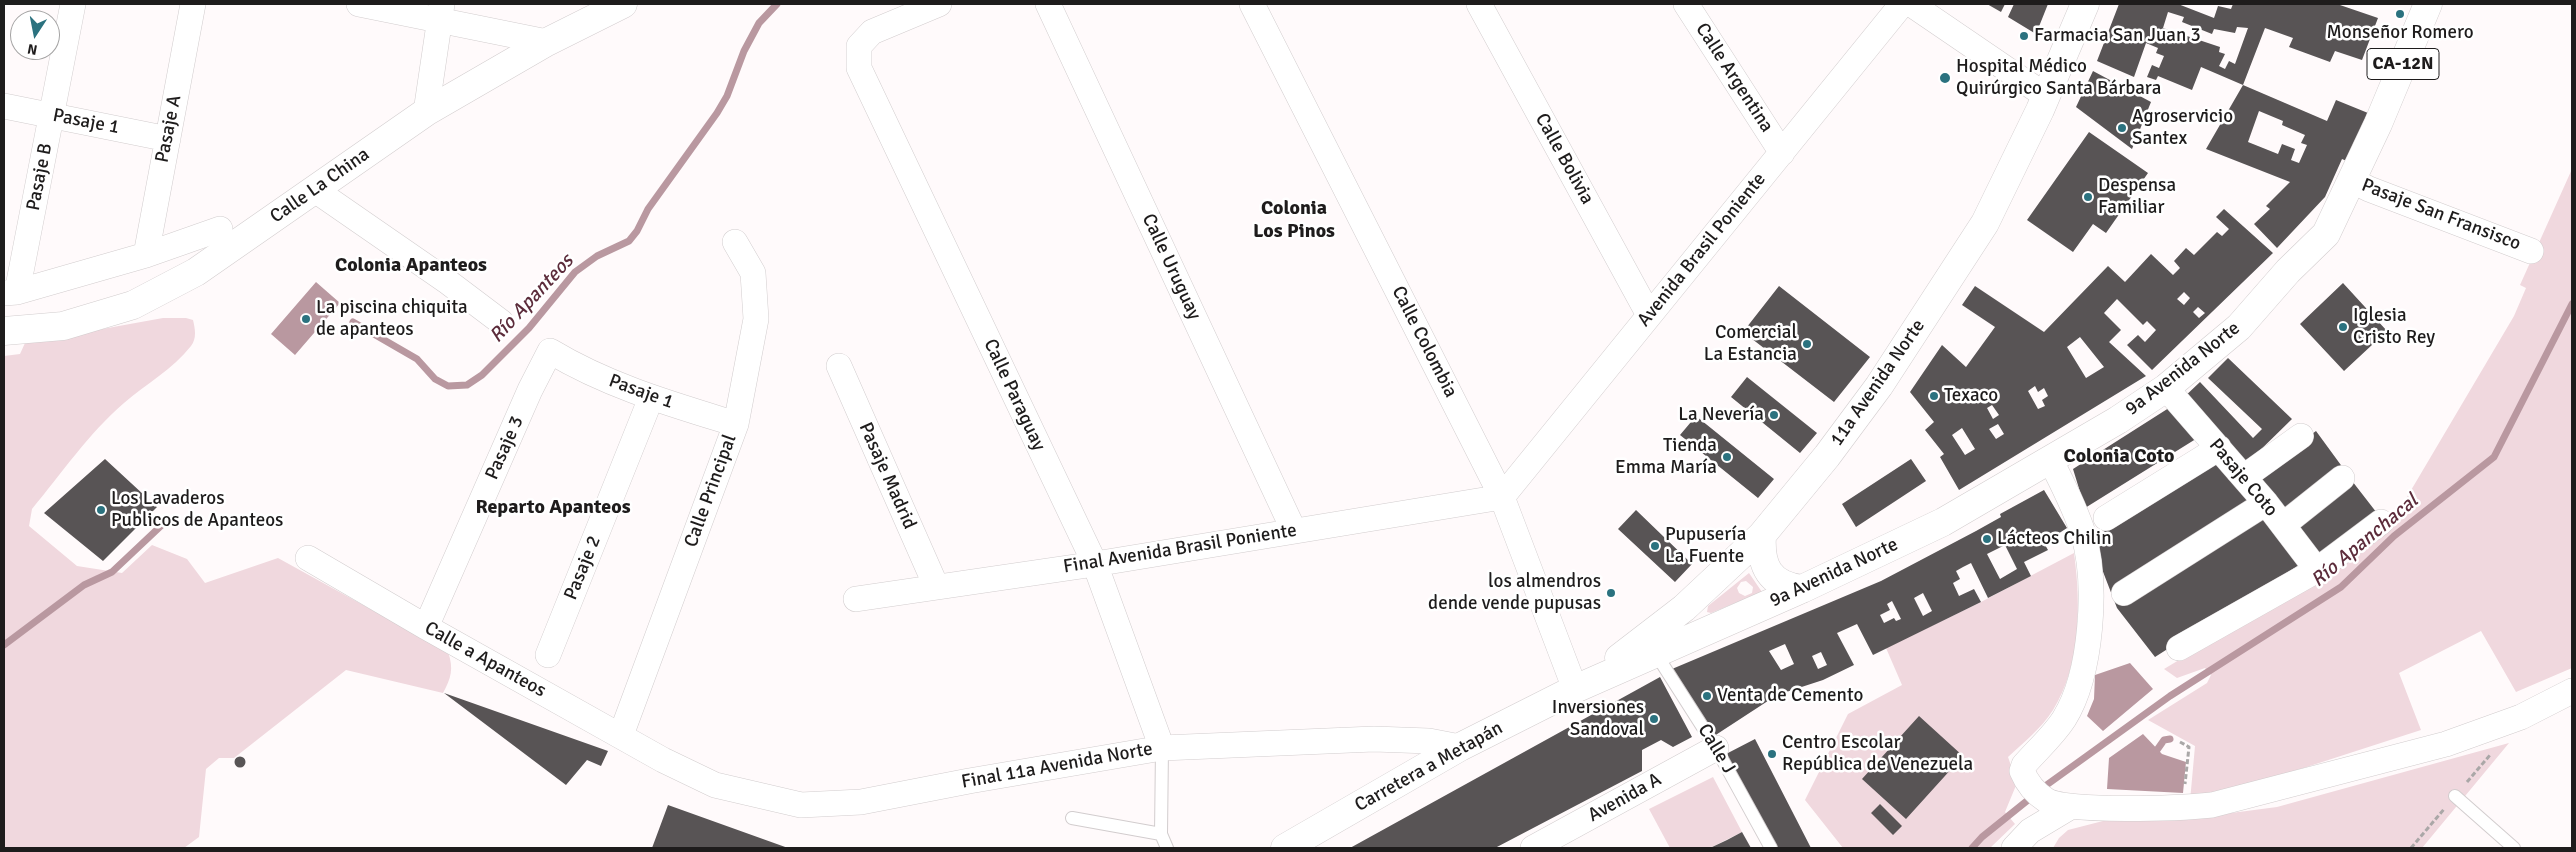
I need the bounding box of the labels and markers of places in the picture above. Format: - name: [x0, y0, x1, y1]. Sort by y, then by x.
- marker: Monseñor Romero: [2394, 8, 2406, 20]
- place label: Monseñor Romero: [2326, 22, 2474, 44]
- place label: Farmacia San Juan 3: [2034, 25, 2201, 47]
- marker: Farmacia San Juan 3: [2018, 30, 2030, 42]
- place label: Hospital Médico Quirúrgico Santa Bárbara: [1956, 56, 2161, 100]
- marker: Hospital Médico Quirúrgico Santa Bárbara: [1938, 71, 1952, 85]
- place label: Agroservicio Santex: [2132, 106, 2233, 150]
- marker: Agroservicio Santex: [2116, 122, 2128, 134]
- place label: Despensa Familiar: [2098, 175, 2176, 219]
- marker: Despensa Familiar: [2082, 191, 2094, 203]
- place label: La piscina chiquita de apanteos: [316, 297, 468, 341]
- place label: Iglesia Cristo Rey: [2353, 305, 2435, 349]
- marker: La piscina chiquita de apanteos: [300, 313, 312, 325]
- marker: Iglesia Cristo Rey: [2337, 321, 2349, 333]
- place label: Comercial La Estancia: [1704, 322, 1797, 366]
- marker: Comercial La Estancia: [1801, 338, 1813, 350]
- place label: Texaco: [1944, 385, 1998, 407]
- marker: Texaco: [1928, 390, 1940, 402]
- place label: La Nevería: [1678, 404, 1764, 426]
- marker: La Nevería: [1768, 409, 1780, 421]
- place label: Tienda Emma María: [1615, 435, 1717, 479]
- marker: Tienda Emma María: [1721, 451, 1733, 463]
- place label: Los Lavaderos Publicos de Apanteos: [111, 488, 283, 532]
- marker: Los Lavaderos Publicos de Apanteos: [95, 504, 107, 516]
- place label: Pupusería La Fuente: [1665, 524, 1746, 568]
- place label: Lácteos Chilin: [1997, 528, 2112, 550]
- marker: Lácteos Chilin: [1981, 533, 1993, 545]
- marker: Pupusería La Fuente: [1649, 540, 1661, 552]
- place label: los almendros dende vende pupusas: [1428, 571, 1601, 615]
- marker: los almendros dende vende pupusas: [1605, 587, 1617, 599]
- place label: Venta de Cemento: [1717, 685, 1863, 707]
- marker: Venta de Cemento: [1701, 690, 1713, 702]
- place label: Inversiones Sandoval: [1552, 697, 1644, 741]
- marker: Inversiones Sandoval: [1648, 713, 1660, 725]
- place label: Centro Escolar República de Venezuela: [1782, 732, 1973, 776]
- marker: Centro Escolar República de Venezuela: [1766, 748, 1778, 760]

